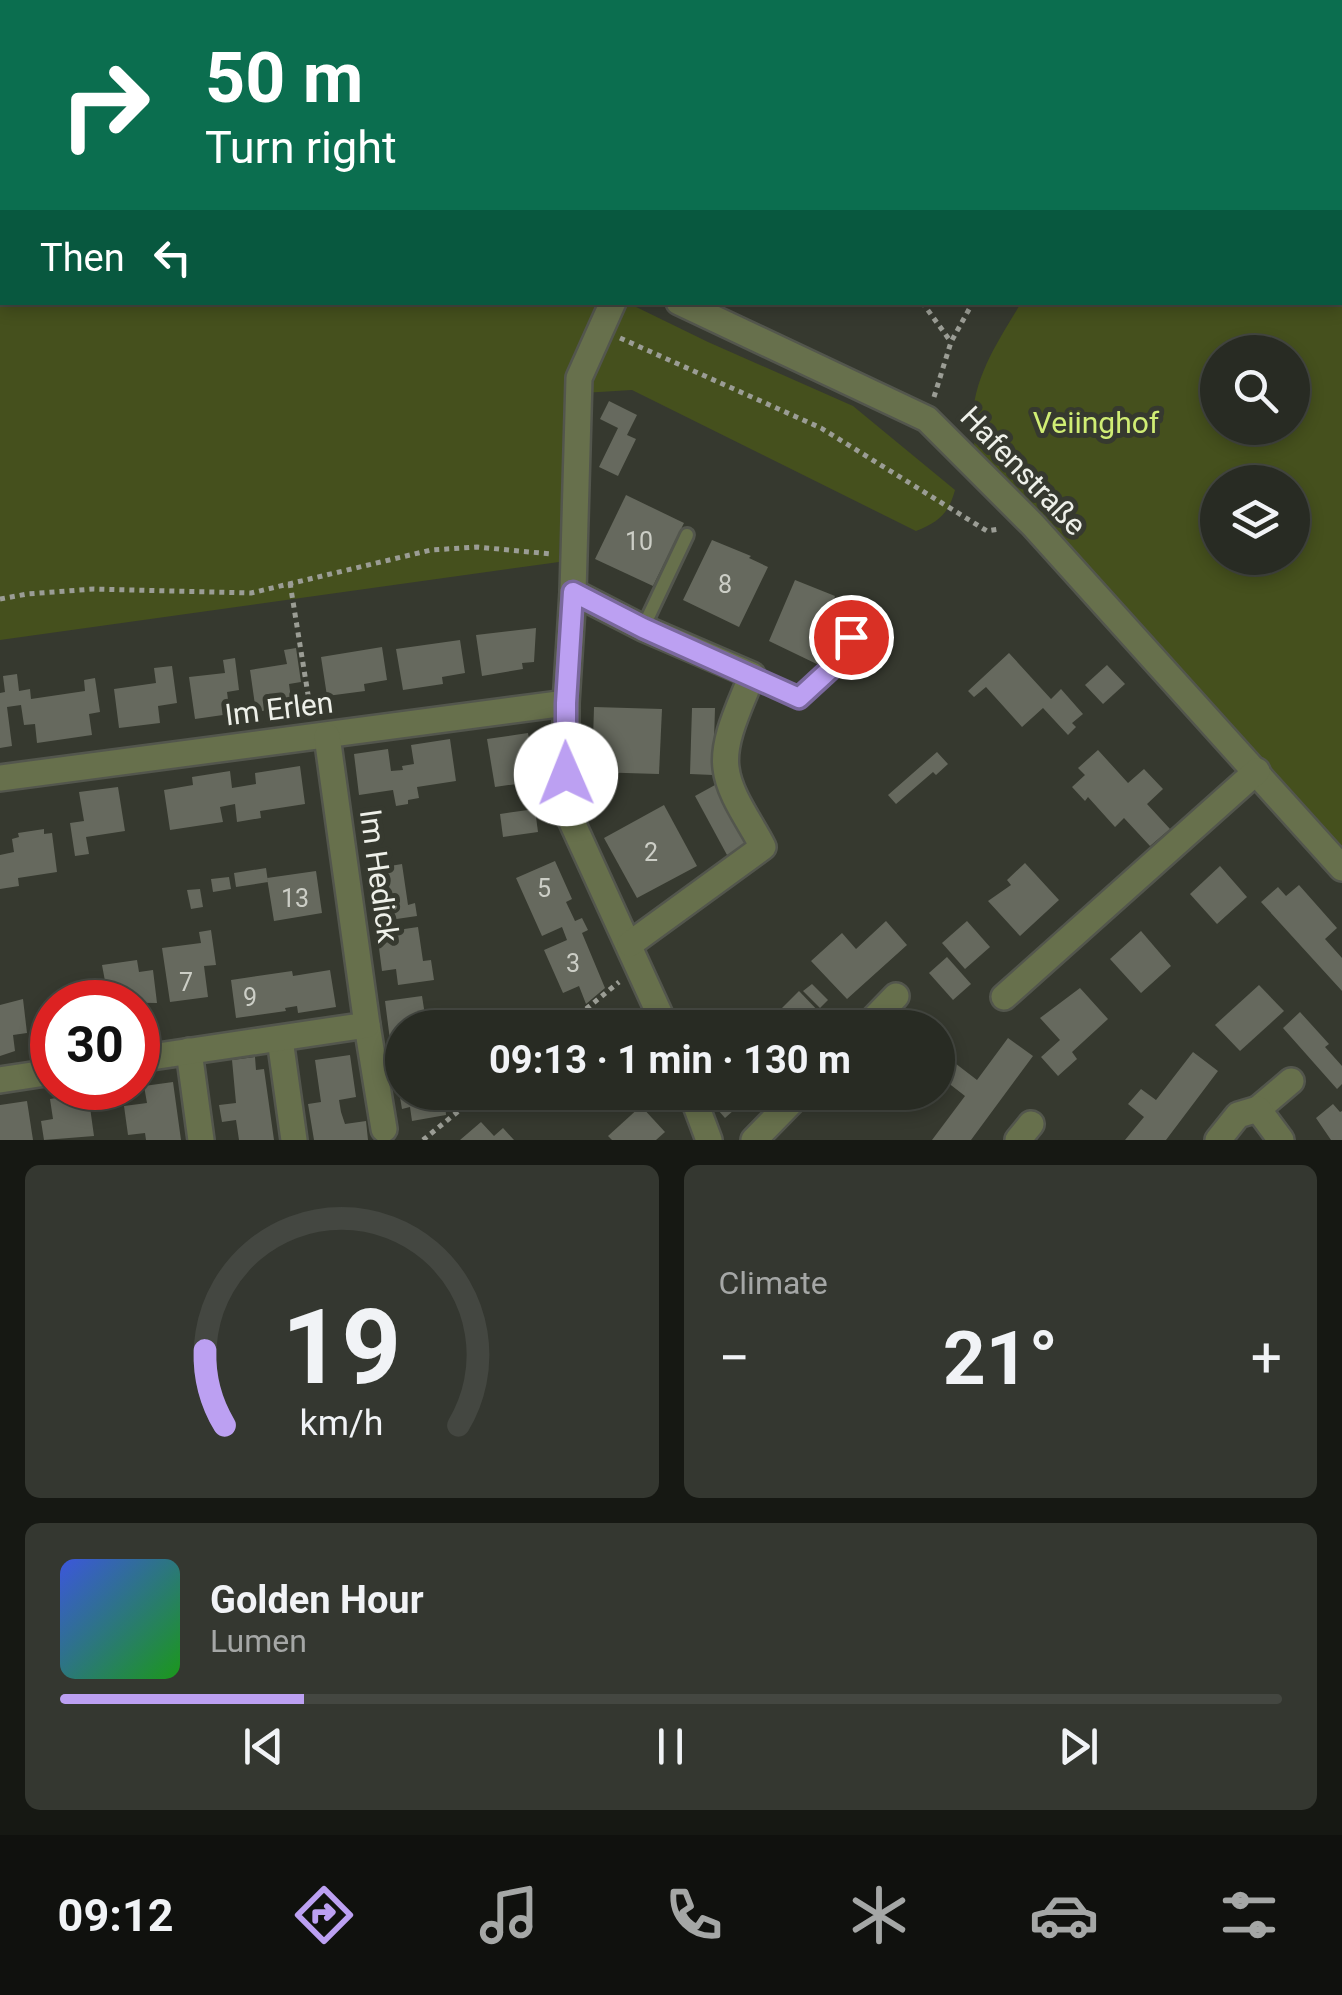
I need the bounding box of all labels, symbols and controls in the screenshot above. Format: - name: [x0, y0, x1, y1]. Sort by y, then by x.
- text: 50 m: [205, 37, 363, 119]
- icon: right: [40, 40, 170, 170]
- text: Turn right: [205, 121, 397, 174]
- icon: left: [145, 230, 200, 285]
- text: Then: [40, 236, 125, 280]
- map controls: [1200, 335, 1310, 575]
- button: search: [1200, 335, 1310, 445]
- street label: Hafenstraße: [953, 399, 1093, 542]
- park label: Veiinghof: [1033, 405, 1160, 440]
- button: layers: [1200, 465, 1310, 575]
- house number: 10: [625, 527, 653, 556]
- house number: 8: [718, 570, 732, 599]
- pin: [809, 595, 894, 680]
- icon: arrive: [824, 610, 879, 665]
- street label: Im Erlen: [223, 684, 335, 733]
- position arrow: [514, 722, 618, 826]
- street label: Im Hedick: [353, 807, 406, 946]
- house number: 2: [644, 838, 658, 867]
- house number: 5: [537, 874, 551, 903]
- house number: 13: [281, 884, 309, 913]
- house number: 3: [566, 949, 580, 978]
- house number: 7: [179, 968, 193, 997]
- speed limit sign: 30: [30, 980, 160, 1110]
- house number: 9: [243, 983, 257, 1012]
- text: 09:13 · 1 min · 130 m: [489, 1038, 851, 1082]
- text: Climate: [719, 1264, 828, 1302]
- text: 19: [282, 1287, 401, 1408]
- text: 21°: [943, 1314, 1058, 1402]
- text: −: [719, 1326, 750, 1390]
- text: +: [1251, 1326, 1282, 1390]
- text: km/h: [300, 1402, 384, 1444]
- text: Golden Hour: [210, 1578, 424, 1622]
- text: Lumen: [210, 1622, 307, 1660]
- icon: previous: [236, 1719, 291, 1774]
- icon: pause: [643, 1719, 698, 1774]
- icon: next: [1051, 1719, 1106, 1774]
- icon: directions: [289, 1880, 359, 1950]
- icon: music: [474, 1880, 544, 1950]
- icon: phone: [659, 1880, 729, 1950]
- icon: climate: [844, 1880, 914, 1950]
- icon: car: [1029, 1880, 1099, 1950]
- icon: filters: [1214, 1880, 1284, 1950]
- text: 09:12: [58, 1889, 174, 1942]

